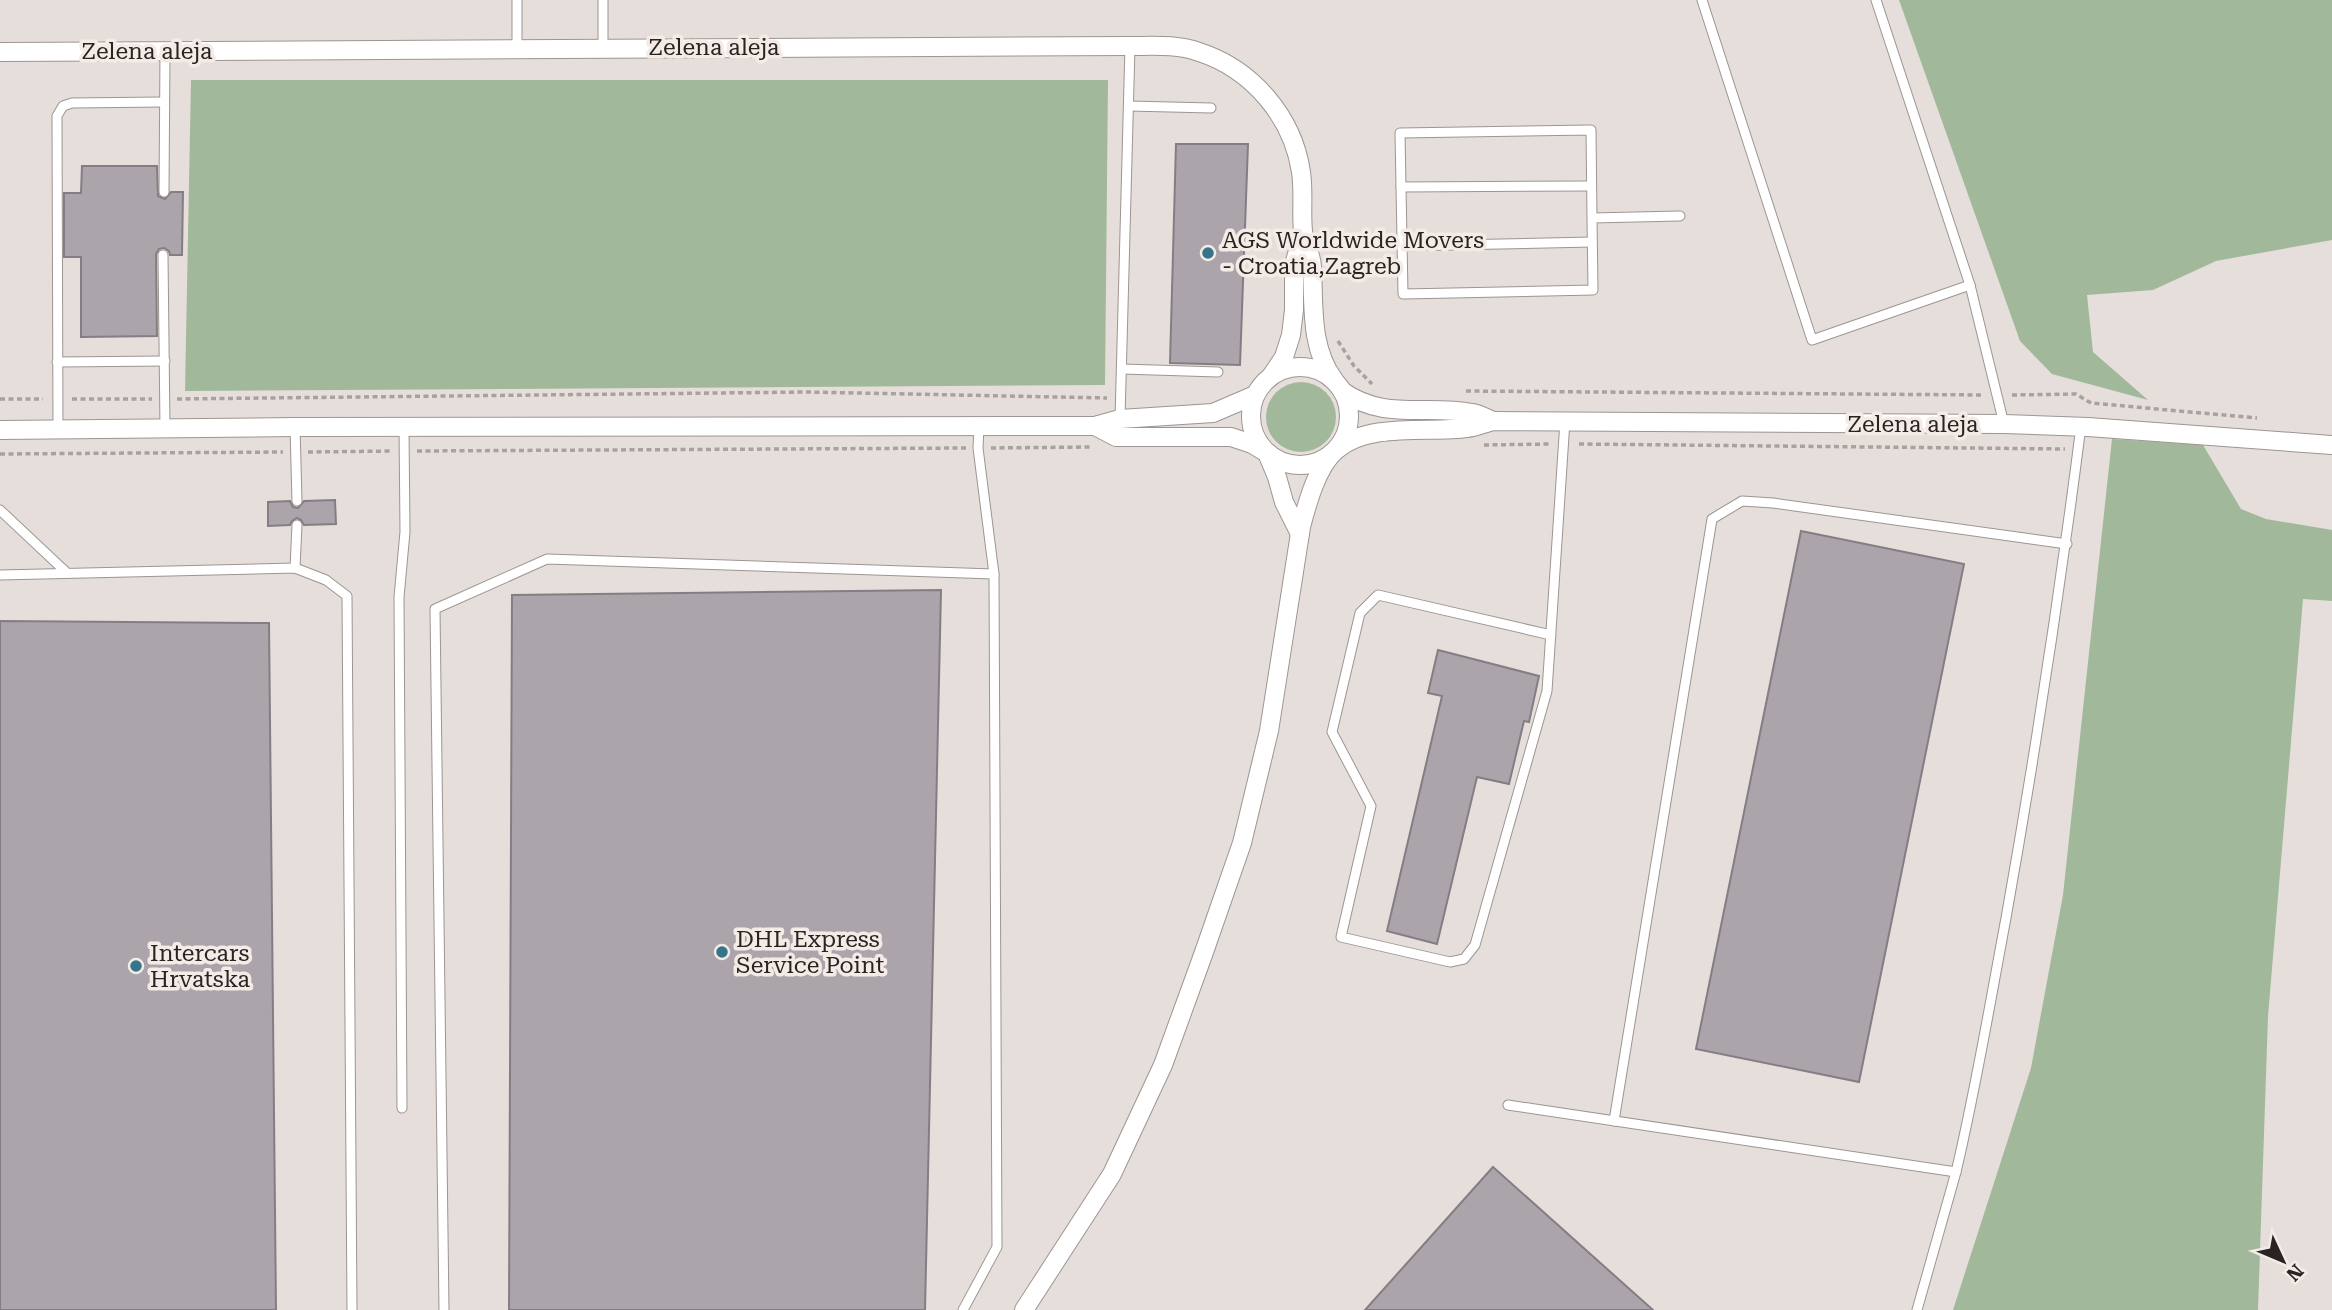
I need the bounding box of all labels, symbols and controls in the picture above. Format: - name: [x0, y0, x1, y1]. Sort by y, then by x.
- street label: Zelena aleja: [648, 34, 780, 61]
- street label: Zelena aleja: [81, 38, 213, 65]
- place label: AGS Worldwide Movers - Croatia,Zagreb: [1222, 227, 1484, 280]
- marker: AGS Worldwide Movers - Croatia,Zagreb: [1200, 245, 1216, 261]
- street label: Zelena aleja: [1847, 411, 1979, 438]
- place label: DHL Express Service Point: [736, 926, 885, 979]
- place label: Intercars Hrvatska: [150, 940, 250, 993]
- marker: DHL Express Service Point: [714, 944, 730, 960]
- marker: Intercars Hrvatska: [128, 958, 144, 974]
- north arrow: [2248, 1226, 2318, 1296]
- text: N: [2281, 1259, 2308, 1286]

